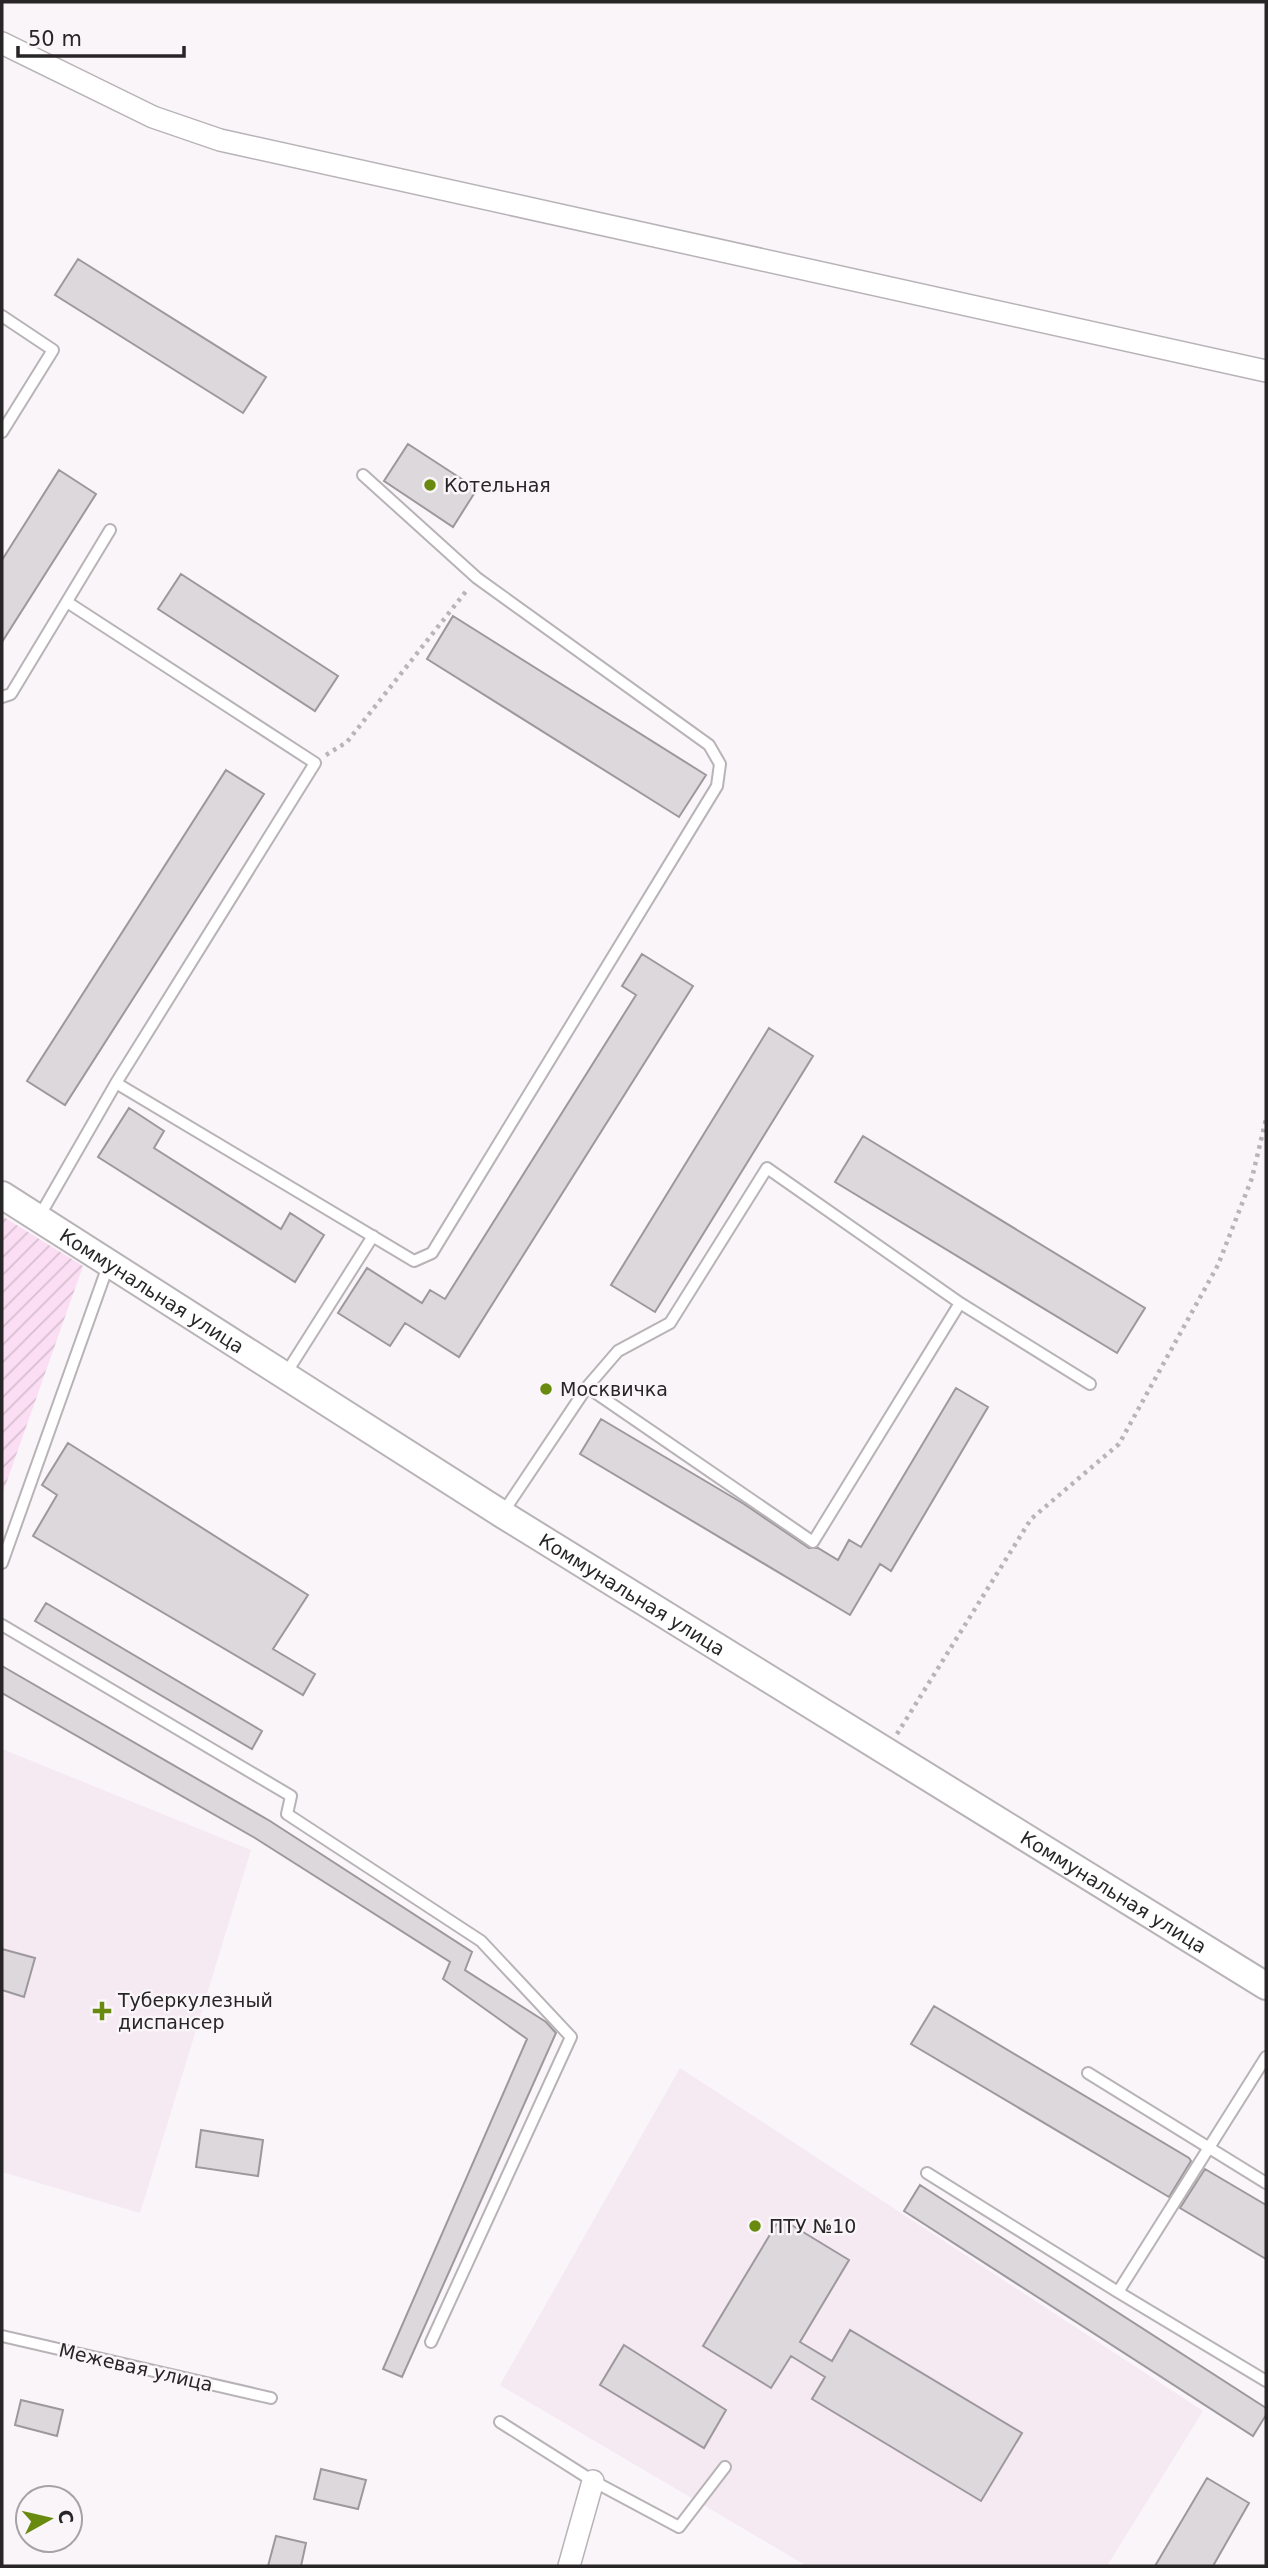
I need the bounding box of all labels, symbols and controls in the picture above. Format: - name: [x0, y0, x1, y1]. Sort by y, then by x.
- scale bar: [18, 14, 184, 58]
- text: 50 m: [28, 27, 82, 51]
- place label: Котельная: [444, 474, 551, 496]
- marker: Котельная: [422, 477, 438, 493]
- street label: Коммунальная улица: [56, 1224, 248, 1358]
- place label: Москвичка: [560, 1378, 668, 1400]
- marker: Москвичка: [538, 1381, 554, 1397]
- street label: Коммунальная улица: [535, 1529, 729, 1660]
- street label: Коммунальная улица: [1017, 1826, 1211, 1958]
- place label: Туберкулезный диспансер: [117, 1989, 273, 2033]
- marker: Туберкулезный диспансер: [92, 2001, 112, 2021]
- place label: ПТУ №10: [769, 2215, 856, 2237]
- marker: ПТУ №10: [747, 2218, 763, 2234]
- street label: Межевая улица: [57, 2339, 215, 2395]
- north arrow: [14, 2484, 84, 2554]
- text: С: [54, 2508, 78, 2525]

